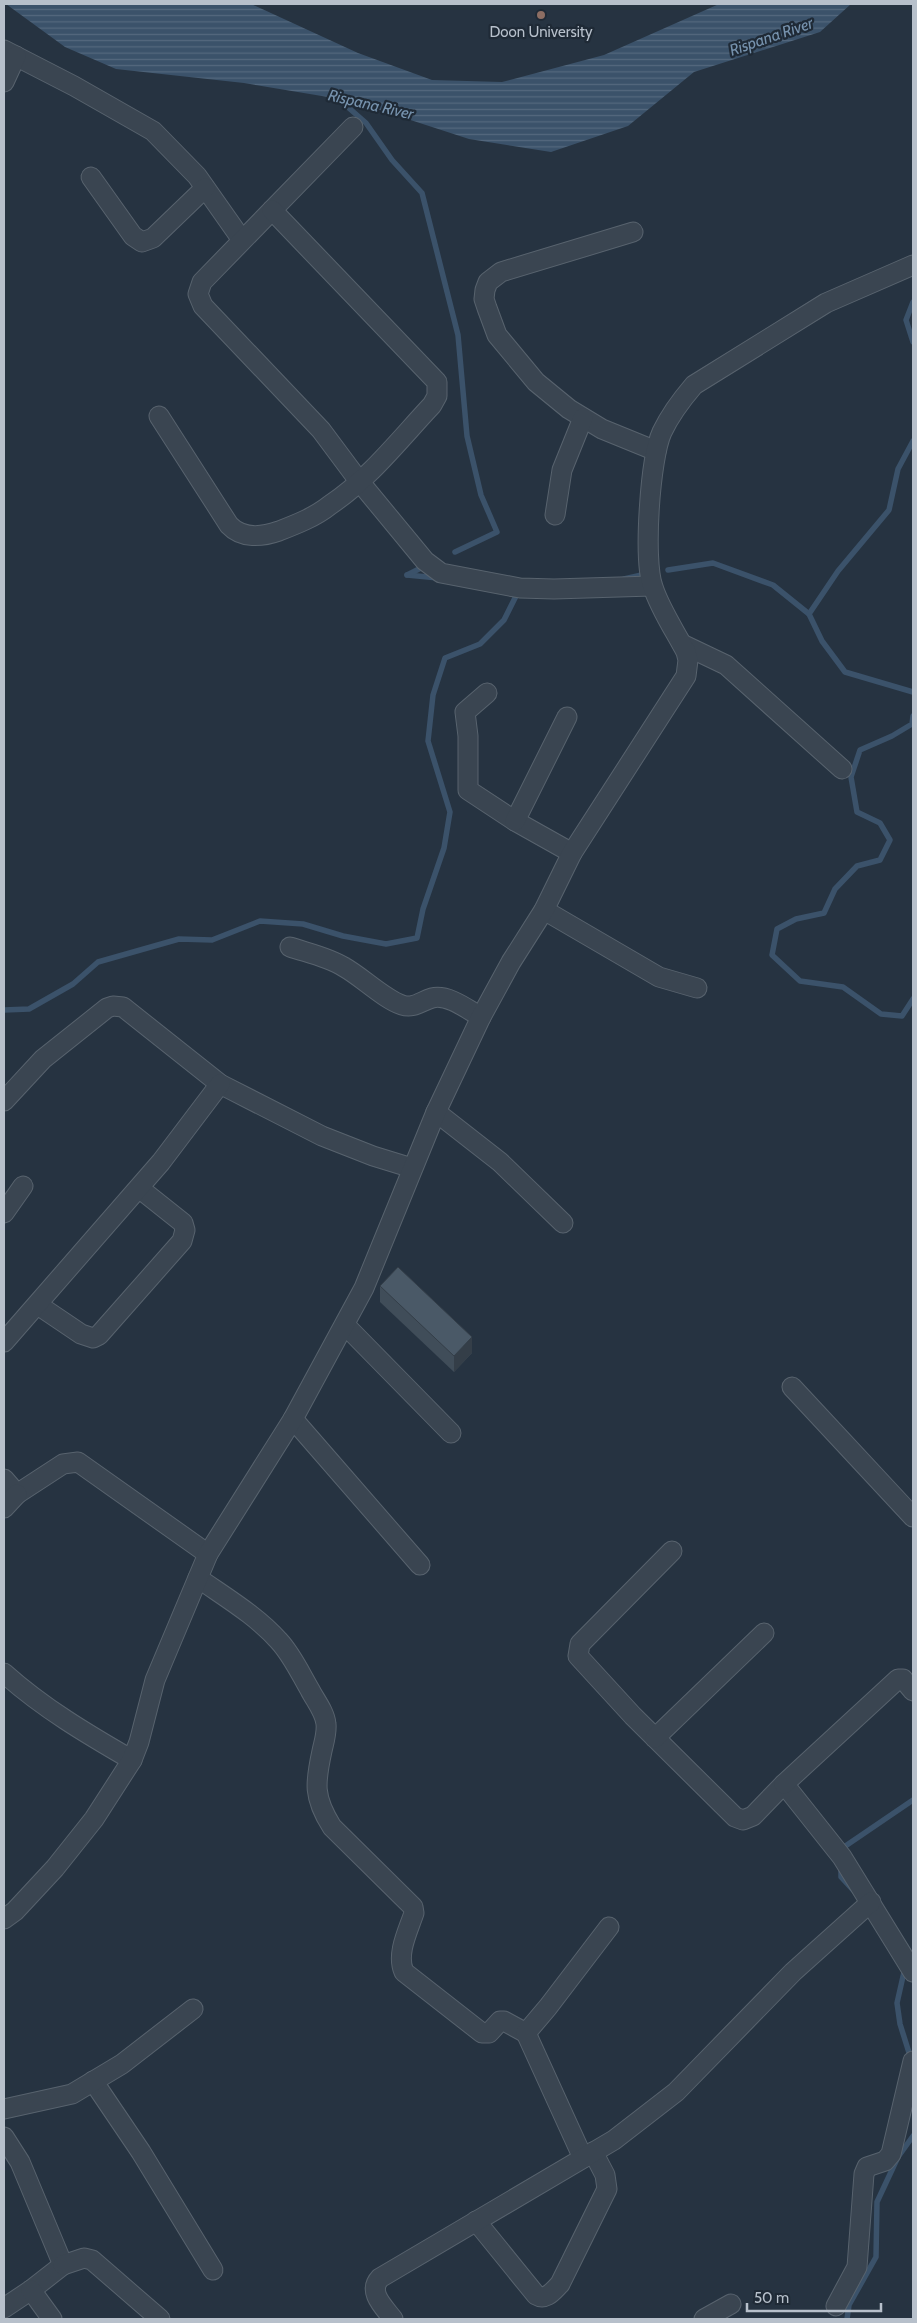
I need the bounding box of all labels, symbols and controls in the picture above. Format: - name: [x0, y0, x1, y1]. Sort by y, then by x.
- marker: Doon University: [535, 9, 547, 21]
- water label: Rispana River: [727, 13, 817, 60]
- place label: Doon University: [490, 23, 593, 41]
- water label: Rispana River: [326, 85, 417, 124]
- scale bar: [747, 2280, 881, 2312]
- text: 50 m: [754, 2289, 789, 2307]

